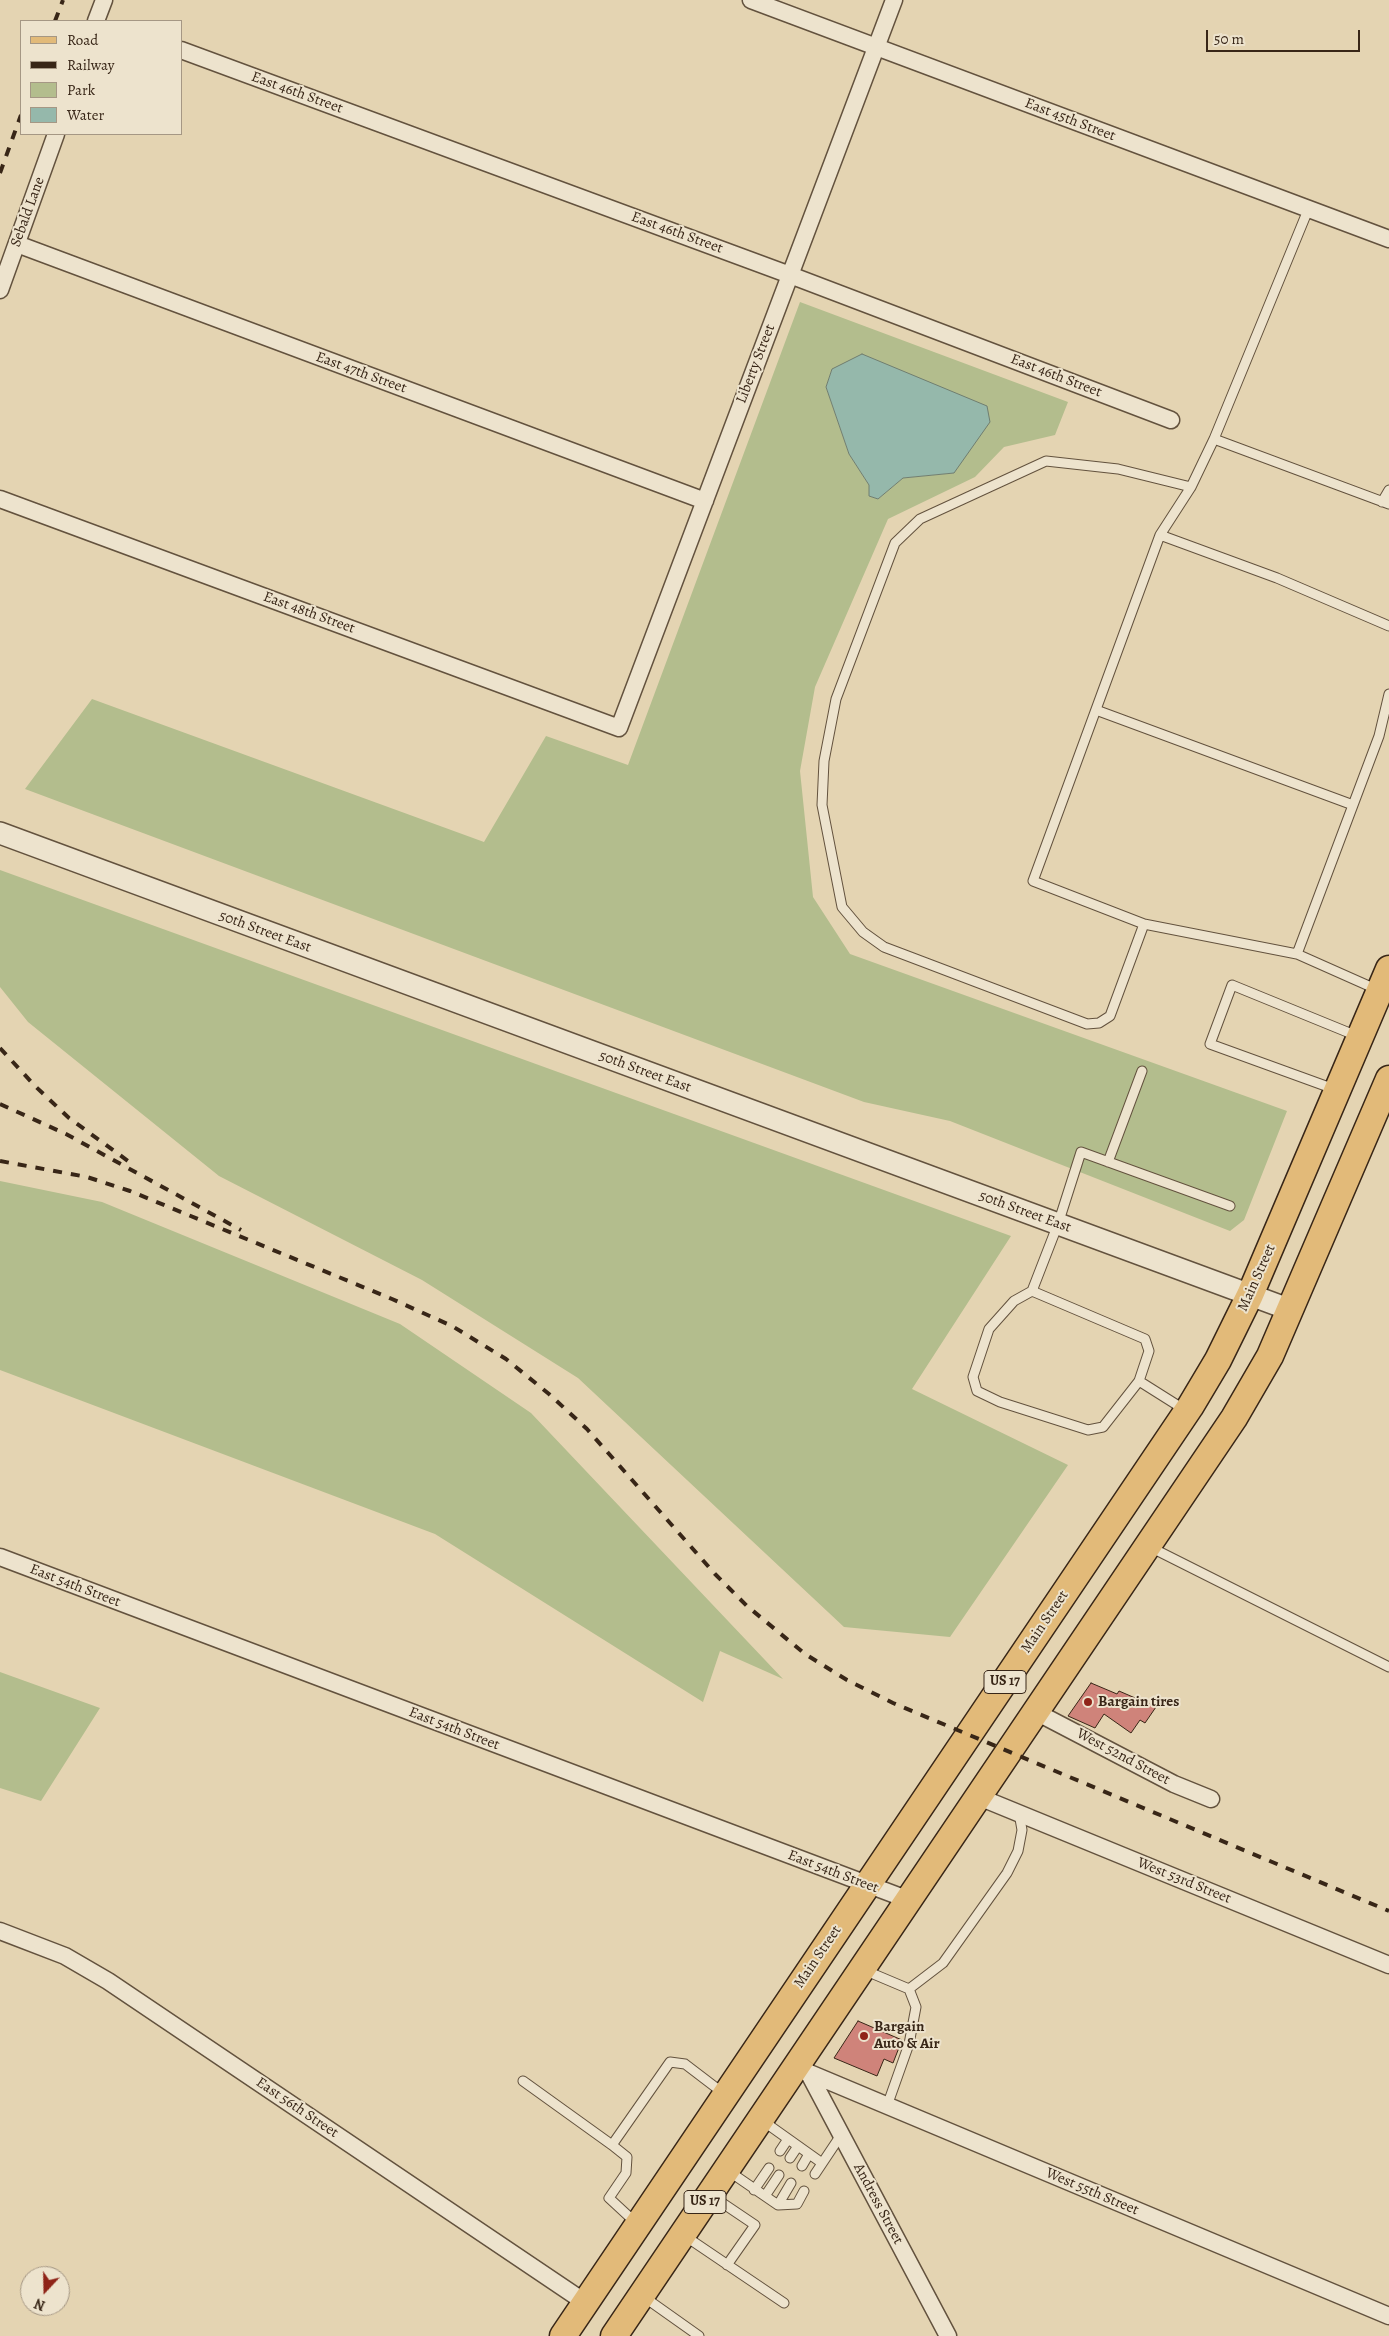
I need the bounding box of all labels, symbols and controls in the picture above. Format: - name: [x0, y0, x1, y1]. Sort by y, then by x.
- legend: [20, 20, 182, 135]
- scale bar: [1209, 20, 1363, 52]
- text: 50 m: [1214, 29, 1244, 49]
- text: Road: [67, 30, 98, 50]
- text: Railway: [67, 55, 114, 75]
- street label: East 46th Street: [249, 68, 345, 118]
- text: Park: [67, 80, 95, 100]
- street label: East 45th Street: [1022, 94, 1118, 146]
- text: Water: [67, 105, 104, 125]
- street label: Sebald Lane: [7, 175, 49, 249]
- street label: East 46th Street: [629, 208, 725, 258]
- street label: Liberty Street: [733, 322, 779, 406]
- street label: East 47th Street: [313, 348, 409, 398]
- street label: East 46th Street: [1008, 350, 1104, 402]
- street label: East 48th Street: [261, 588, 357, 638]
- street label: 50th Street East: [216, 907, 314, 957]
- street label: 50th Street East: [596, 1047, 694, 1097]
- street label: 50th Street East: [976, 1187, 1074, 1237]
- street label: Main Street: [1234, 1242, 1280, 1314]
- street label: East 54th Street: [27, 1560, 123, 1612]
- street label: Main Street: [1017, 1587, 1073, 1657]
- road number: US 17: [984, 1670, 1026, 1694]
- place label: Bargain tires: [1098, 1693, 1179, 1711]
- marker: Bargain tires: [1082, 1696, 1094, 1708]
- street label: East 54th Street: [406, 1703, 502, 1755]
- street label: West 52nd Street: [1073, 1725, 1173, 1789]
- street label: East 54th Street: [785, 1846, 881, 1898]
- street label: West 53rd Street: [1134, 1854, 1234, 1908]
- street label: Main Street: [790, 1922, 846, 1992]
- place label: Bargain Auto & Air: [874, 2018, 940, 2053]
- marker: Bargain Auto & Air: [858, 2030, 870, 2042]
- street label: East 56th Street: [252, 2074, 342, 2142]
- street label: Andress Street: [849, 2160, 907, 2248]
- street label: West 55th Street: [1043, 2164, 1141, 2220]
- road number: US 17: [684, 2190, 726, 2214]
- north arrow: [20, 2266, 70, 2316]
- text: N: [32, 2294, 48, 2315]

